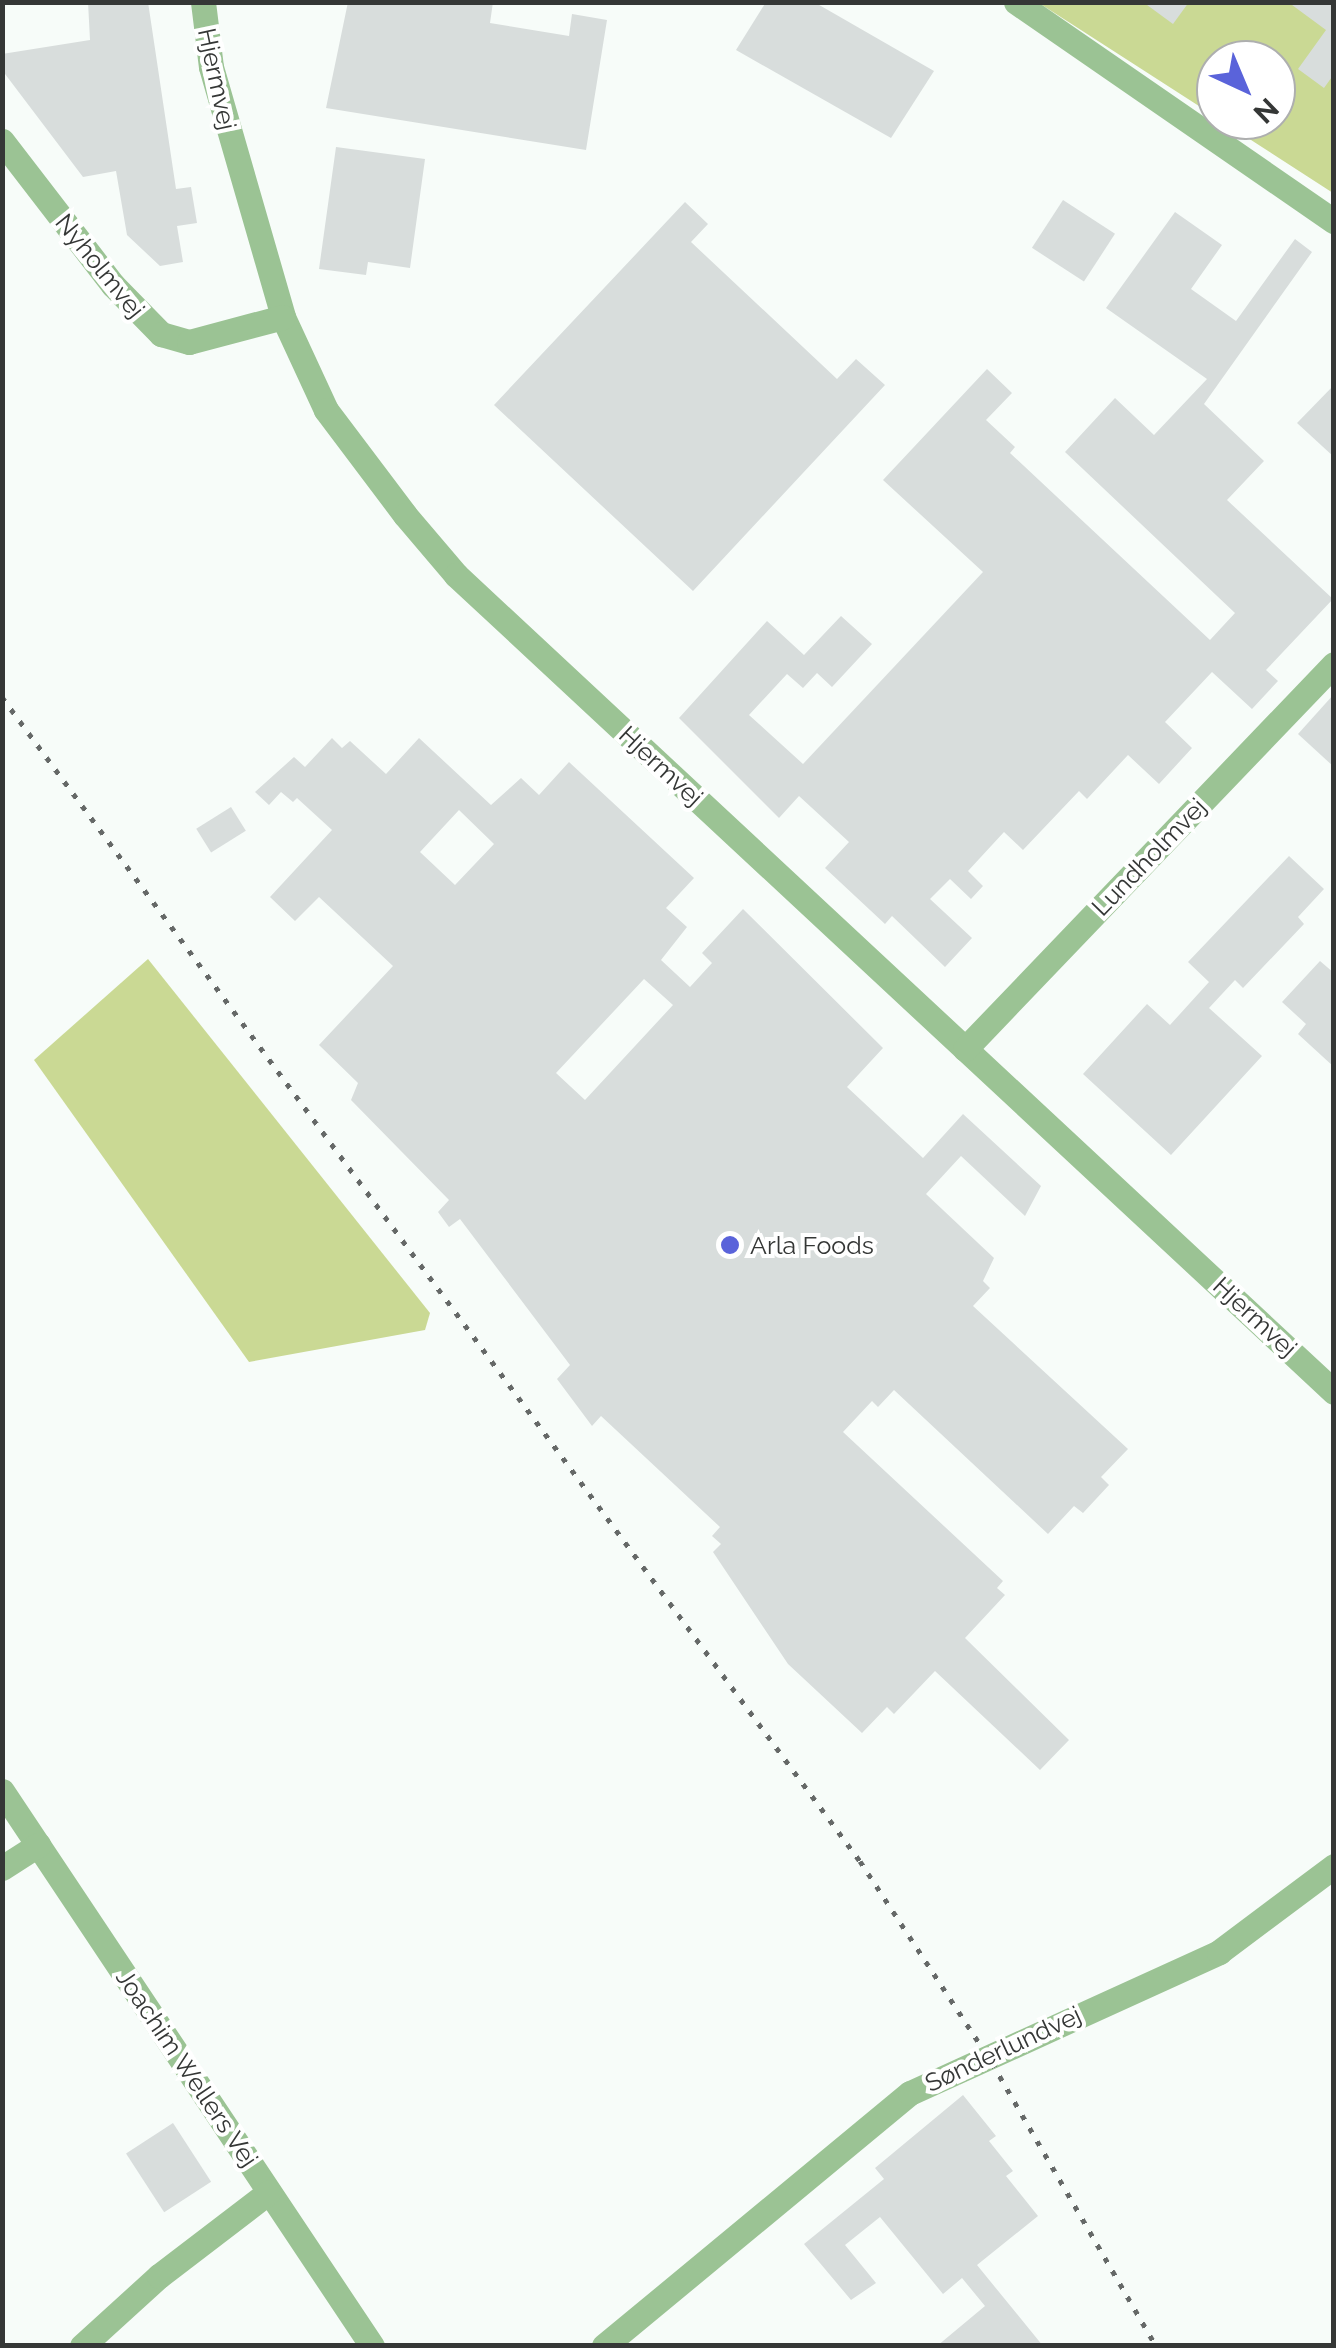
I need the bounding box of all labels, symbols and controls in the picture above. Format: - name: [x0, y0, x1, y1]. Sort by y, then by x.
- street label: Hjermvej: [192, 25, 242, 133]
- north arrow: [1196, 40, 1296, 140]
- text: N: [1247, 91, 1285, 130]
- street label: Nyholmvej: [49, 208, 151, 324]
- street label: Hjermvej: [613, 720, 709, 812]
- street label: Lundholmvej: [1086, 792, 1212, 922]
- place label: Arla Foods: [750, 1230, 874, 1260]
- marker: Arla Foods: [719, 1234, 741, 1256]
- street label: Hjermvej: [1207, 1271, 1303, 1363]
- street label: Joachim Wellers Vej: [109, 1963, 265, 2173]
- street label: Sønderlundvej: [920, 2000, 1086, 2098]

